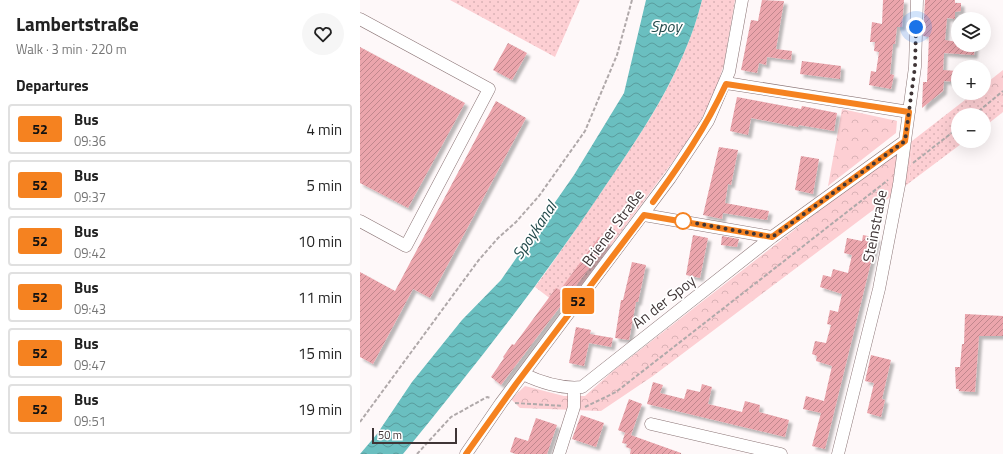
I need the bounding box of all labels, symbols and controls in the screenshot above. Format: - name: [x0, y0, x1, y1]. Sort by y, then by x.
- text: Lambertstraße: [16, 9, 139, 38]
- map controls: [951, 12, 991, 148]
- button: layers: [951, 12, 991, 52]
- button: heart: [302, 13, 344, 55]
- water label: Spoy: [651, 14, 683, 38]
- your location: [906, 17, 926, 37]
- text: Walk · 3 min · 220 m: [16, 39, 127, 59]
- button: +: [951, 60, 991, 100]
- text: Departures: [16, 74, 89, 97]
- text: Bus: [74, 108, 99, 131]
- button: −: [951, 108, 991, 148]
- text: 52: [32, 118, 48, 139]
- text: 4 min: [306, 118, 342, 141]
- text: 09:36: [74, 131, 106, 151]
- text: Bus: [74, 164, 99, 187]
- text: 52: [32, 174, 48, 195]
- text: 5 min: [306, 174, 342, 197]
- street label: Briener Straße: [576, 184, 649, 271]
- text: 09:37: [74, 187, 106, 207]
- street label: Steinstraße: [856, 188, 893, 264]
- water label: Spoykanal: [506, 195, 563, 264]
- unlabelled marker: [674, 212, 692, 230]
- text: Bus: [74, 220, 99, 243]
- text: 52: [32, 230, 48, 251]
- text: 10 min: [298, 230, 342, 253]
- text: 09:42: [74, 243, 106, 263]
- street label: An der Spoy: [627, 269, 700, 334]
- text: Bus: [74, 276, 99, 299]
- text: 52: [32, 286, 48, 307]
- text: 11 min: [298, 286, 342, 309]
- line badge: 52: [560, 288, 596, 314]
- text: 52: [570, 290, 586, 311]
- text: 09:43: [74, 299, 106, 319]
- text: Bus: [74, 332, 99, 355]
- text: 52: [32, 342, 48, 363]
- text: 15 min: [298, 342, 342, 365]
- text: 09:47: [74, 355, 106, 375]
- text: Bus: [74, 388, 99, 411]
- text: 52: [32, 398, 48, 419]
- text: 19 min: [298, 398, 342, 421]
- text: 09:51: [74, 411, 106, 431]
- scale bar: [372, 426, 457, 445]
- text: 50 m: [378, 427, 402, 443]

